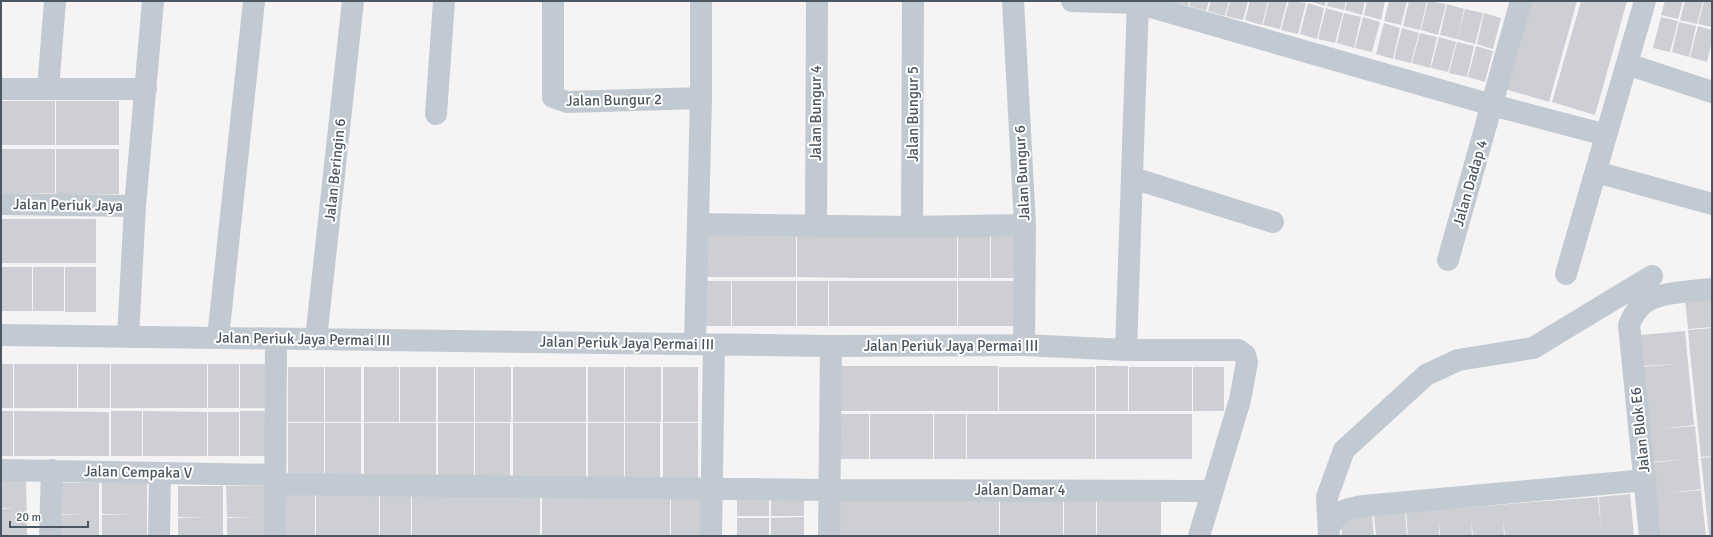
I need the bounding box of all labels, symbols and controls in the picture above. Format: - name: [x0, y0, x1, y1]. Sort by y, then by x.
- street label: Jalan Bungur 4: [807, 65, 825, 161]
- street label: Jalan Bungur 5: [904, 66, 922, 162]
- street label: Jalan Bungur 2: [566, 90, 662, 110]
- street label: Jalan Beringin 6: [321, 118, 349, 222]
- street label: Jalan Bungur 6: [1011, 125, 1033, 221]
- street label: Jalan Dadap 4: [1449, 138, 1491, 228]
- street label: Jalan Periuk Jaya: [13, 195, 123, 215]
- street label: Jalan Periuk Jaya Permai III: [216, 328, 390, 350]
- street label: Jalan Periuk Jaya Permai III: [540, 332, 714, 354]
- street label: Jalan Periuk Jaya Permai III: [864, 337, 1038, 355]
- street label: Jalan Blok E6: [1627, 386, 1653, 474]
- street label: Jalan Cempaka V: [84, 462, 193, 482]
- street label: Jalan Damar 4: [974, 481, 1066, 499]
- scale bar: [10, 503, 88, 529]
- text: 20 m: [16, 510, 41, 525]

